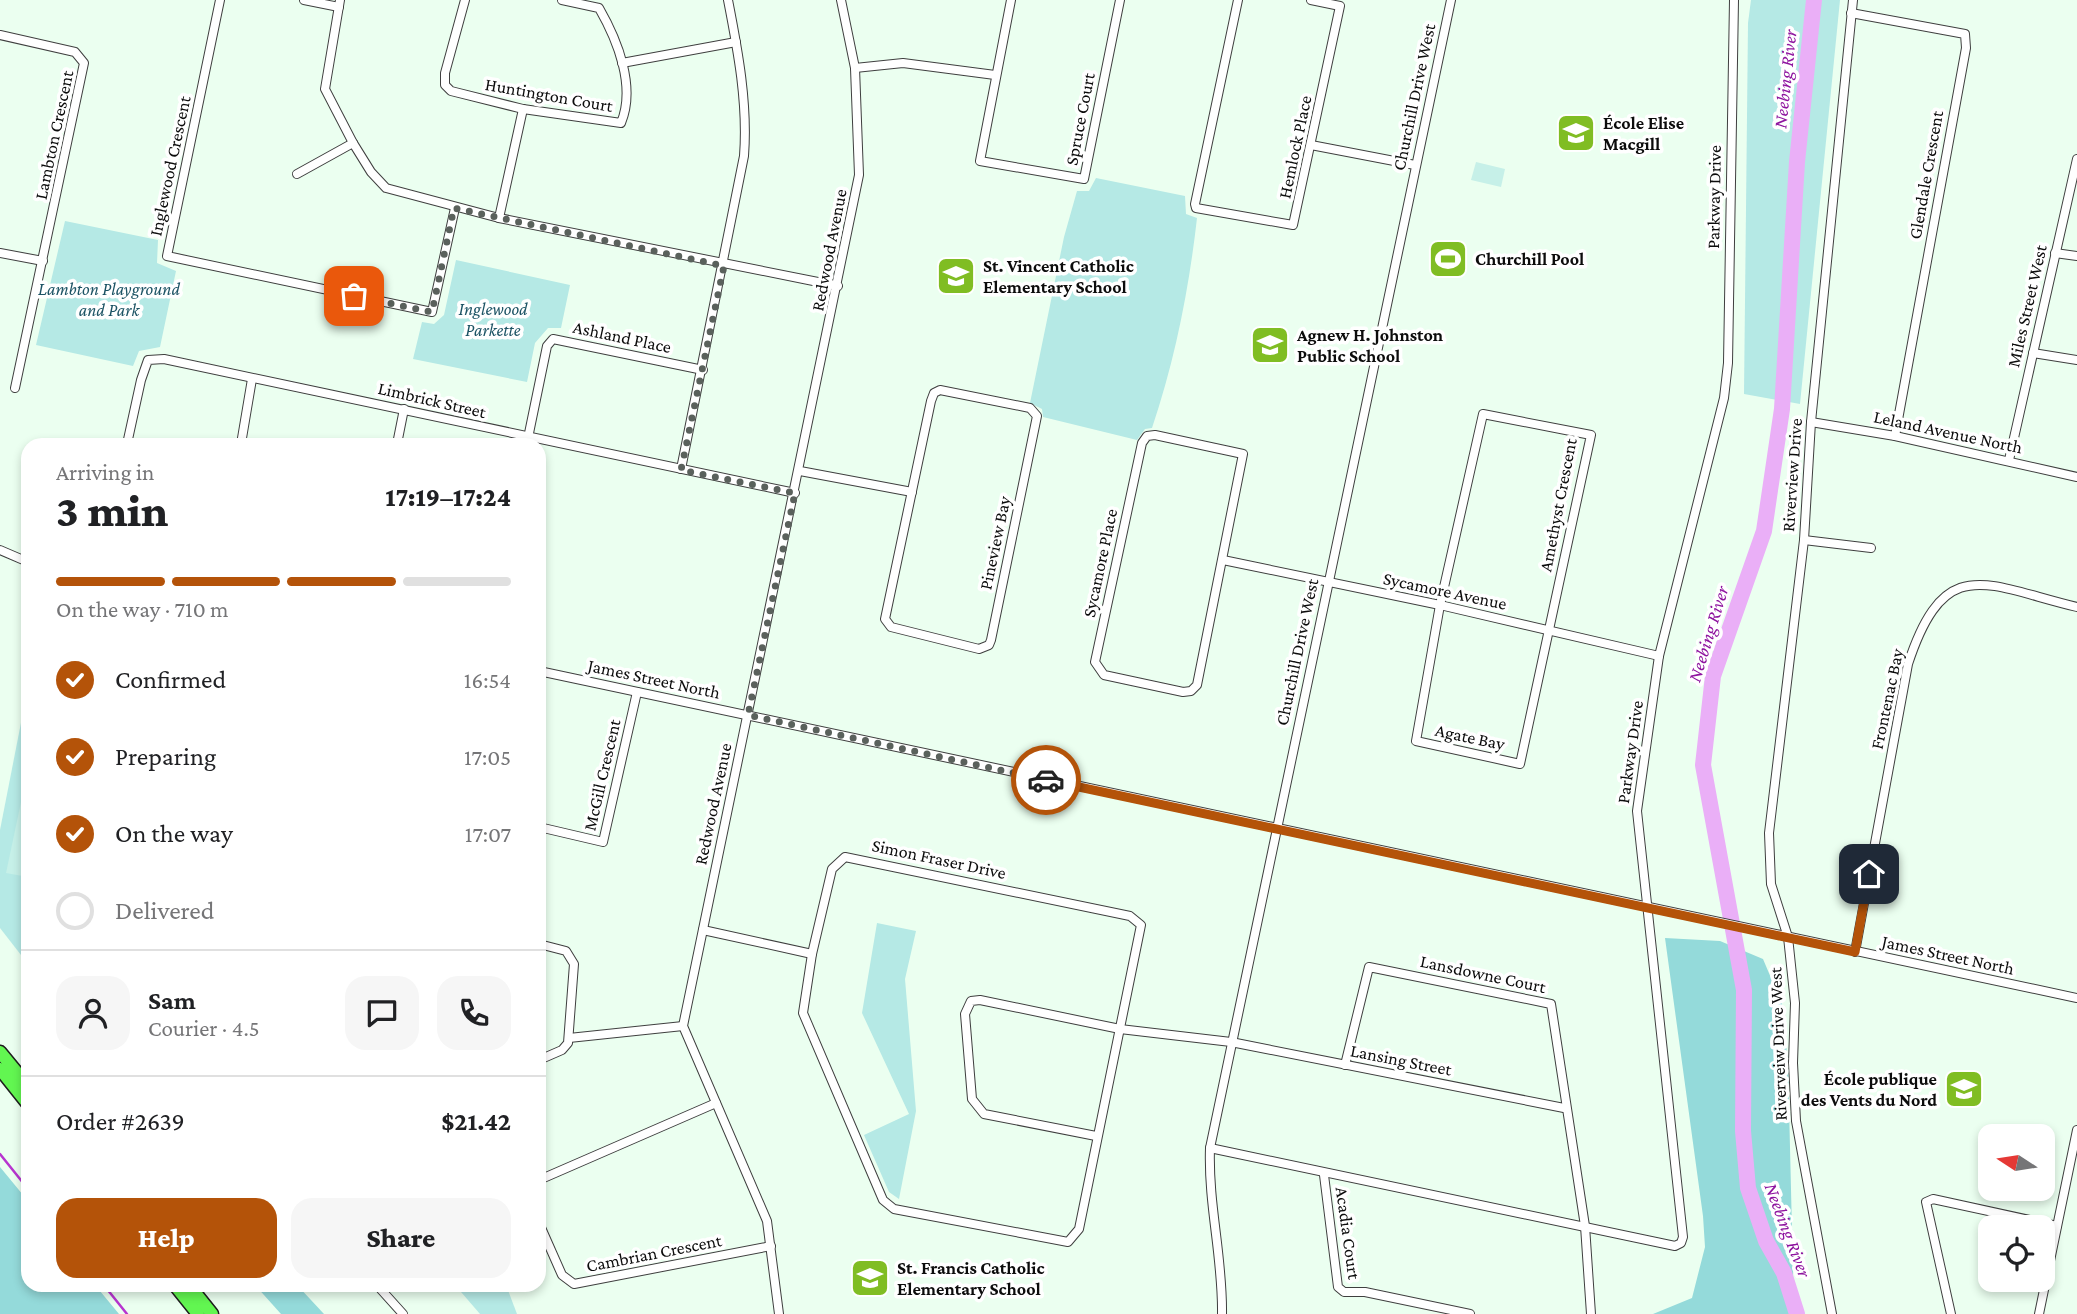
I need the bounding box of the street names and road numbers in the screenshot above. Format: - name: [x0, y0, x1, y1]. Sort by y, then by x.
- street label: Churchill Drive West: [1389, 21, 1440, 172]
- street label: Lambton Crescent: [31, 68, 78, 201]
- street label: Spruce Court: [1061, 70, 1099, 167]
- street label: Huntington Court: [484, 74, 615, 116]
- street label: Inglewood Crescent: [145, 93, 195, 238]
- street label: Hemlock Place: [1274, 94, 1316, 200]
- street label: Glendale Crescent: [1905, 108, 1947, 241]
- street label: Parkway Drive: [1703, 145, 1725, 249]
- street label: Redwood Avenue: [807, 187, 851, 313]
- street label: Miles Street West: [2003, 242, 2051, 369]
- street label: Ashland Place: [571, 317, 673, 357]
- street label: Limbrick Street: [376, 378, 489, 422]
- street label: Leland Avenue North: [1872, 406, 2025, 458]
- street label: Riverview Drive: [1778, 417, 1806, 532]
- street label: Amethyst Crescent: [1535, 436, 1581, 573]
- street label: Pineview Bay: [975, 494, 1015, 592]
- street label: Sycamore Place: [1079, 507, 1121, 619]
- street label: Sycamore Avenue: [1381, 568, 1509, 614]
- street label: Churchill Drive West: [1272, 576, 1323, 727]
- street label: Frontenac Bay: [1867, 646, 1908, 751]
- street label: James Street North: [584, 655, 722, 703]
- street label: Parkway Drive: [1613, 699, 1647, 805]
- street label: McGill Crescent: [579, 716, 625, 833]
- street label: Agate Bay: [1433, 720, 1507, 754]
- street label: Redwood Avenue: [690, 741, 736, 867]
- street label: Simon Fraser Drive: [870, 835, 1008, 883]
- street label: James Street North: [1878, 931, 2016, 979]
- street label: Lansdowne Court: [1418, 951, 1549, 997]
- street label: Riverveiw Drive West: [1765, 966, 1791, 1121]
- street label: Lansing Street: [1349, 1040, 1454, 1080]
- street label: Acadia Court: [1332, 1185, 1365, 1282]
- street label: Cambrian Crescent: [585, 1230, 724, 1276]

